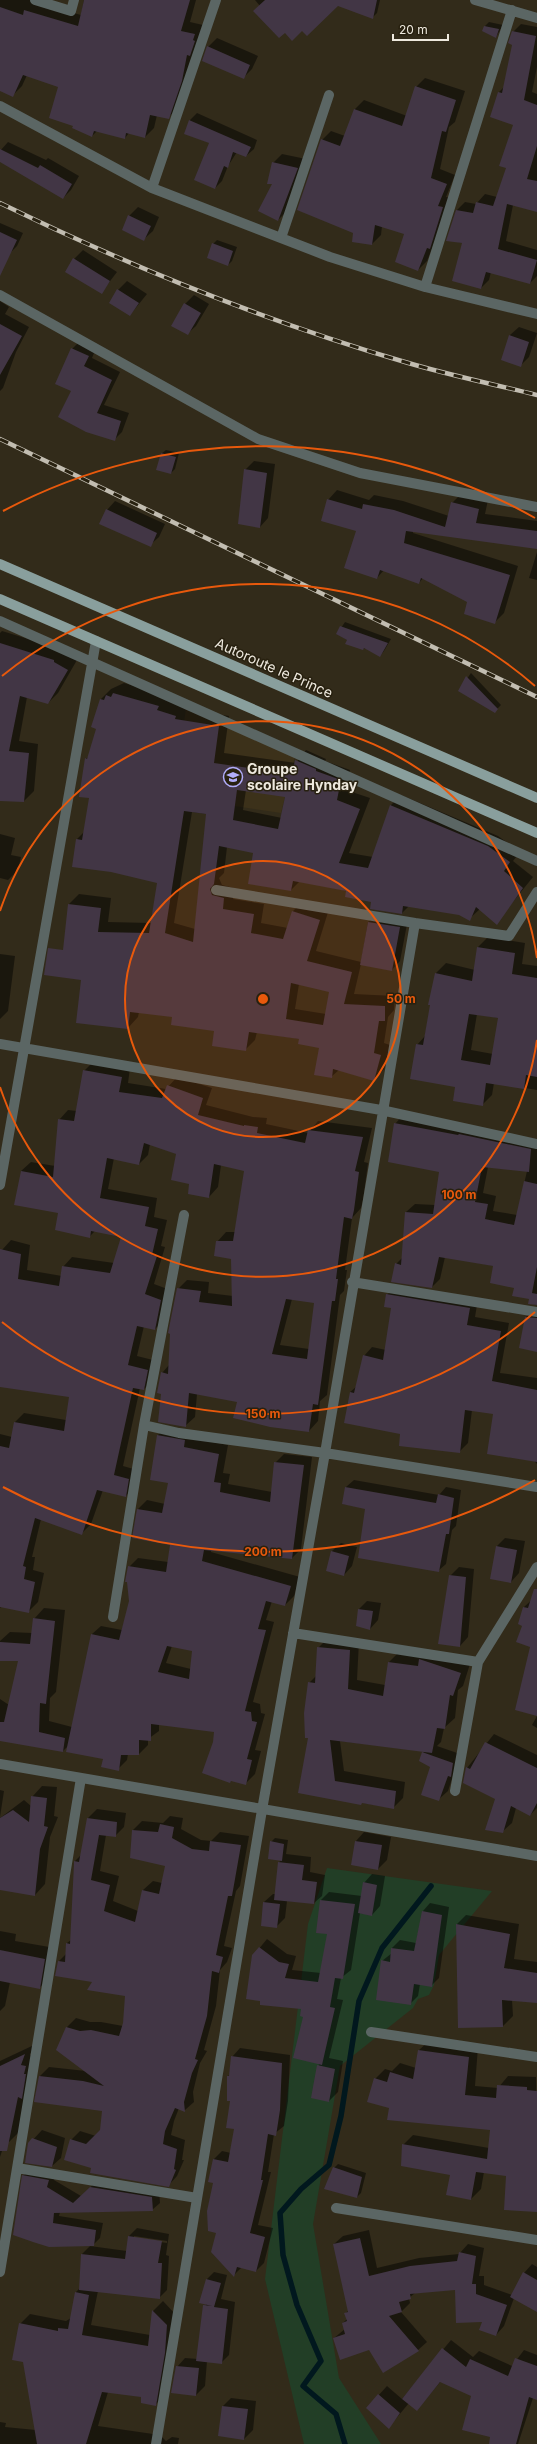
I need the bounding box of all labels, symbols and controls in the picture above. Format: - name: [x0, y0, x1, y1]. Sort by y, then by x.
- scale bar: [393, 16, 448, 42]
- text: 20 m: [399, 22, 428, 37]
- street label: Autoroute le Prince: [213, 634, 336, 701]
- place label: Groupe scolaire Hynday: [247, 760, 358, 793]
- school or university icon: Groupe scolaire Hynday: [222, 766, 244, 788]
- text: 50 m: [386, 991, 416, 1006]
- centre of rings: [256, 992, 270, 1006]
- text: 100 m: [441, 1187, 477, 1202]
- text: 150 m: [246, 1406, 280, 1421]
- text: 200 m: [244, 1544, 282, 1559]

